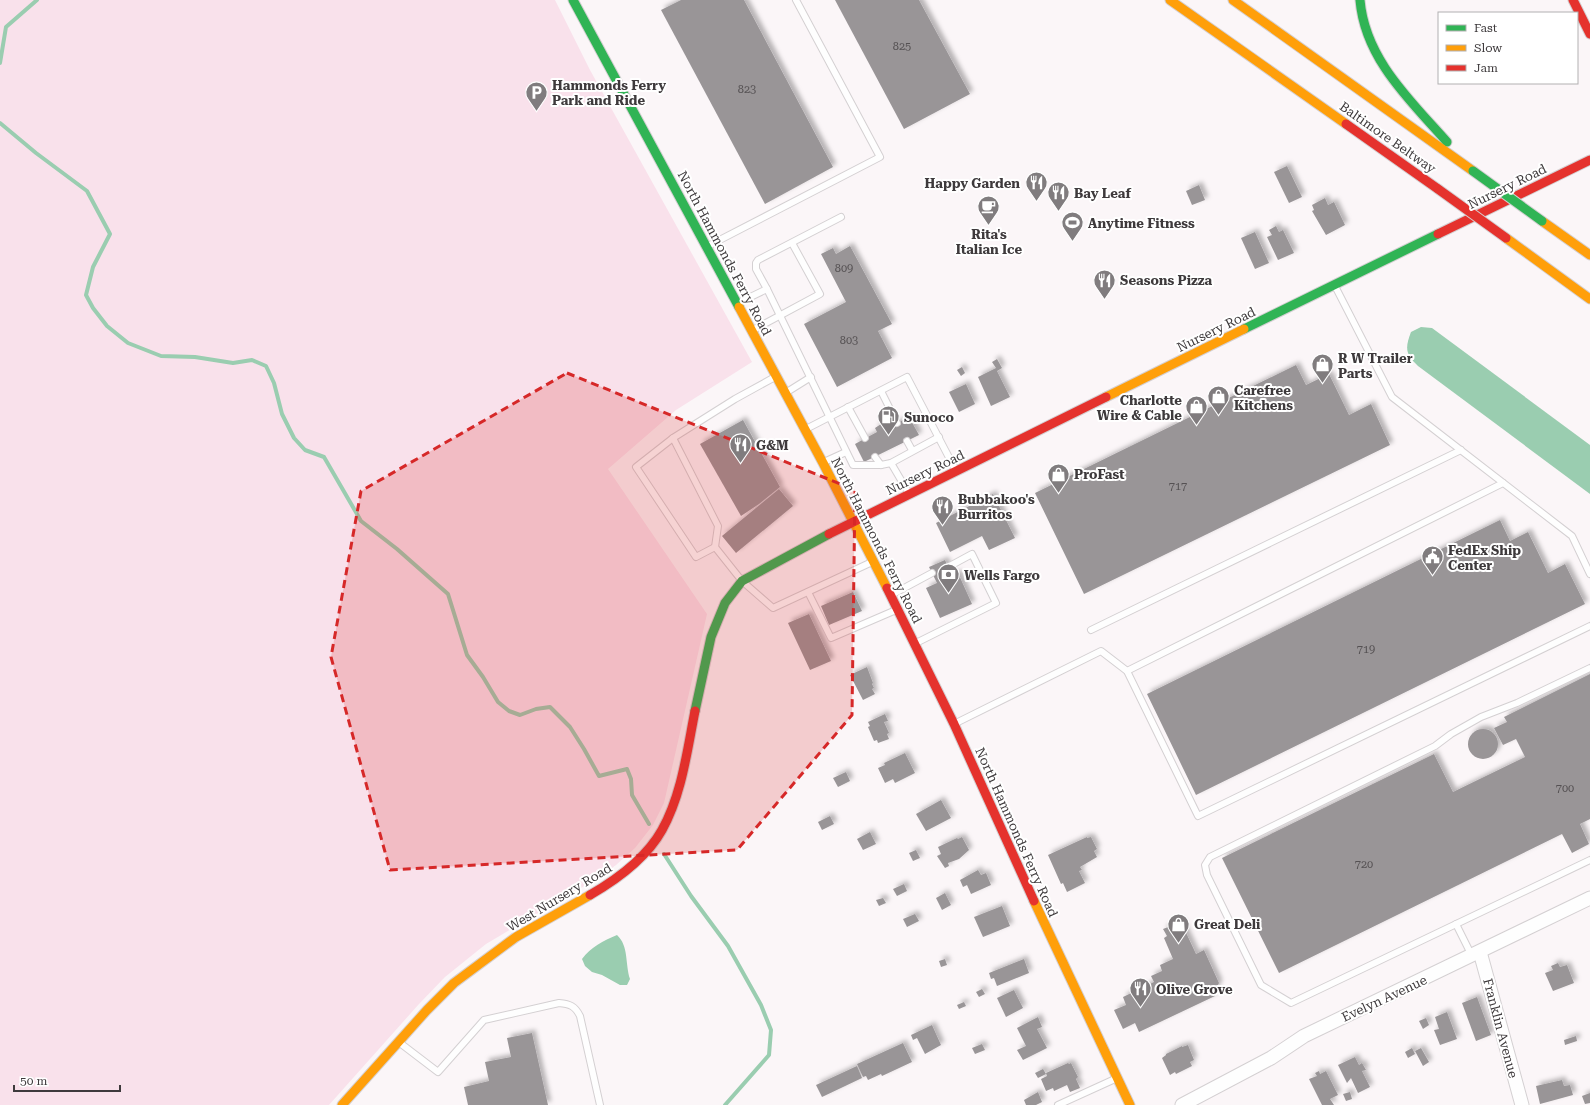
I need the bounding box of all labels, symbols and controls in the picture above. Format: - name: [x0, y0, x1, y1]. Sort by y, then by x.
- legend: [1438, 12, 1578, 84]
- text: Fast: [1474, 21, 1498, 35]
- house number: 825: [893, 40, 911, 53]
- text: Slow: [1474, 41, 1502, 55]
- text: Jam: [1474, 61, 1498, 75]
- place label: Hammonds Ferry Park and Ride: [552, 78, 666, 108]
- parking icon: Hammonds Ferry Park and Ride: [524, 79, 550, 112]
- house number: 823: [738, 83, 756, 96]
- street label: Baltimore Beltway: [1337, 99, 1439, 176]
- street label: Nursery Road: [1466, 161, 1550, 212]
- street label: North Hammonds Ferry Road: [675, 168, 775, 339]
- restaurant icon: Happy Garden: [1023, 170, 1049, 203]
- place label: Happy Garden: [925, 176, 1020, 191]
- restaurant icon: Bay Leaf: [1045, 180, 1071, 213]
- place label: Bay Leaf: [1074, 186, 1131, 201]
- cafe icon: Rita's Italian Ice: [976, 193, 1002, 226]
- sports icon: Anytime Fitness: [1060, 210, 1086, 243]
- place label: Anytime Fitness: [1088, 216, 1195, 231]
- place label: Rita's Italian Ice: [956, 227, 1023, 257]
- house number: 809: [835, 262, 853, 275]
- restaurant icon: Seasons Pizza: [1092, 267, 1118, 300]
- place label: Seasons Pizza: [1120, 273, 1212, 288]
- street label: Nursery Road: [1175, 304, 1259, 355]
- house number: 803: [840, 334, 858, 347]
- place label: R W Trailer Parts: [1338, 351, 1413, 381]
- shop icon: R W Trailer Parts: [1310, 352, 1336, 385]
- place label: Carefree Kitchens: [1234, 383, 1293, 413]
- shop icon: Carefree Kitchens: [1206, 384, 1232, 417]
- place label: Charlotte Wire & Cable: [1097, 393, 1182, 423]
- shop icon: Charlotte Wire & Cable: [1184, 394, 1210, 427]
- fuel station icon: Sunoco: [875, 404, 901, 437]
- place label: Sunoco: [904, 410, 954, 425]
- restaurant icon: G&M: [727, 432, 753, 465]
- place label: G&M: [756, 438, 789, 453]
- street label: Nursery Road: [884, 447, 968, 498]
- street label: North Hammonds Ferry Road: [828, 455, 925, 626]
- shop icon: ProFast: [1046, 461, 1072, 494]
- place label: ProFast: [1074, 467, 1125, 482]
- house number: 717: [1169, 480, 1187, 493]
- place label: Bubbakoo's Burritos: [958, 492, 1035, 522]
- restaurant icon: Bubbakoo's Burritos: [929, 493, 955, 526]
- place label: FedEx Ship Center: [1448, 543, 1521, 573]
- public building icon: FedEx Ship Center: [1420, 544, 1446, 577]
- bank icon: Wells Fargo: [936, 562, 962, 595]
- place label: Wells Fargo: [964, 568, 1040, 583]
- house number: 719: [1357, 643, 1375, 656]
- street label: North Hammonds Ferry Road: [972, 745, 1061, 920]
- house number: 700: [1556, 782, 1574, 795]
- house number: 720: [1355, 858, 1373, 871]
- street label: West Nursery Road: [504, 860, 615, 935]
- shop icon: Great Deli: [1165, 911, 1191, 944]
- place label: Great Deli: [1194, 917, 1261, 932]
- street label: Evelyn Avenue: [1339, 972, 1429, 1025]
- restaurant icon: Olive Grove: [1127, 976, 1153, 1009]
- street label: Franklin Avenue: [1480, 977, 1521, 1080]
- place label: Olive Grove: [1156, 982, 1233, 997]
- scale bar: [14, 1067, 120, 1093]
- text: 50 m: [20, 1074, 47, 1088]

